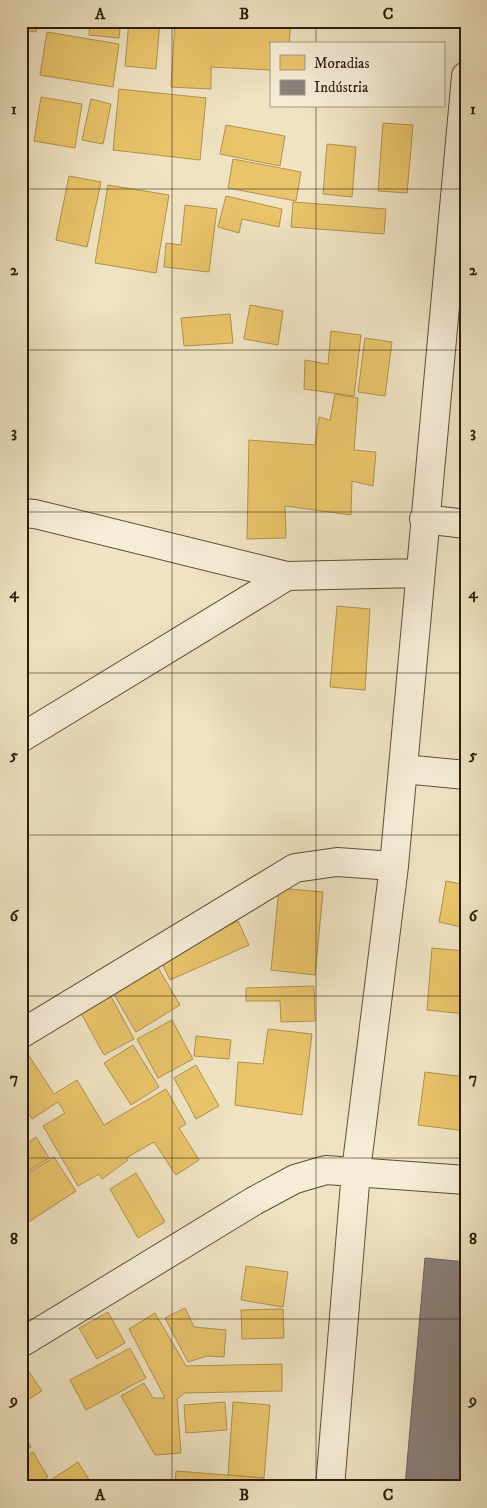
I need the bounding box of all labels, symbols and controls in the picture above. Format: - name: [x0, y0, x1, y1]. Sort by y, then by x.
- text: A: [94, 4, 106, 24]
- text: B: [239, 4, 249, 24]
- text: C: [383, 4, 393, 24]
- legend: [270, 42, 444, 108]
- text: Moradias: [314, 54, 369, 73]
- text: Indústria: [314, 78, 369, 97]
- text: 1: [11, 99, 17, 119]
- text: 1: [470, 99, 476, 119]
- text: 2: [10, 260, 19, 280]
- text: 2: [469, 260, 478, 280]
- text: 3: [11, 422, 17, 442]
- text: 3: [470, 422, 476, 442]
- text: 4: [8, 583, 19, 603]
- text: 4: [467, 583, 478, 603]
- text: 5: [9, 745, 18, 765]
- text: 5: [468, 745, 477, 765]
- text: 6: [10, 906, 20, 926]
- text: 6: [469, 906, 479, 926]
- text: 7: [10, 1068, 18, 1088]
- text: 7: [469, 1068, 477, 1088]
- text: 8: [10, 1229, 18, 1249]
- text: 8: [469, 1229, 477, 1249]
- text: 9: [9, 1390, 18, 1410]
- text: 9: [468, 1390, 477, 1410]
- text: A: [94, 1485, 106, 1505]
- text: B: [239, 1485, 249, 1505]
- text: C: [383, 1485, 393, 1505]

